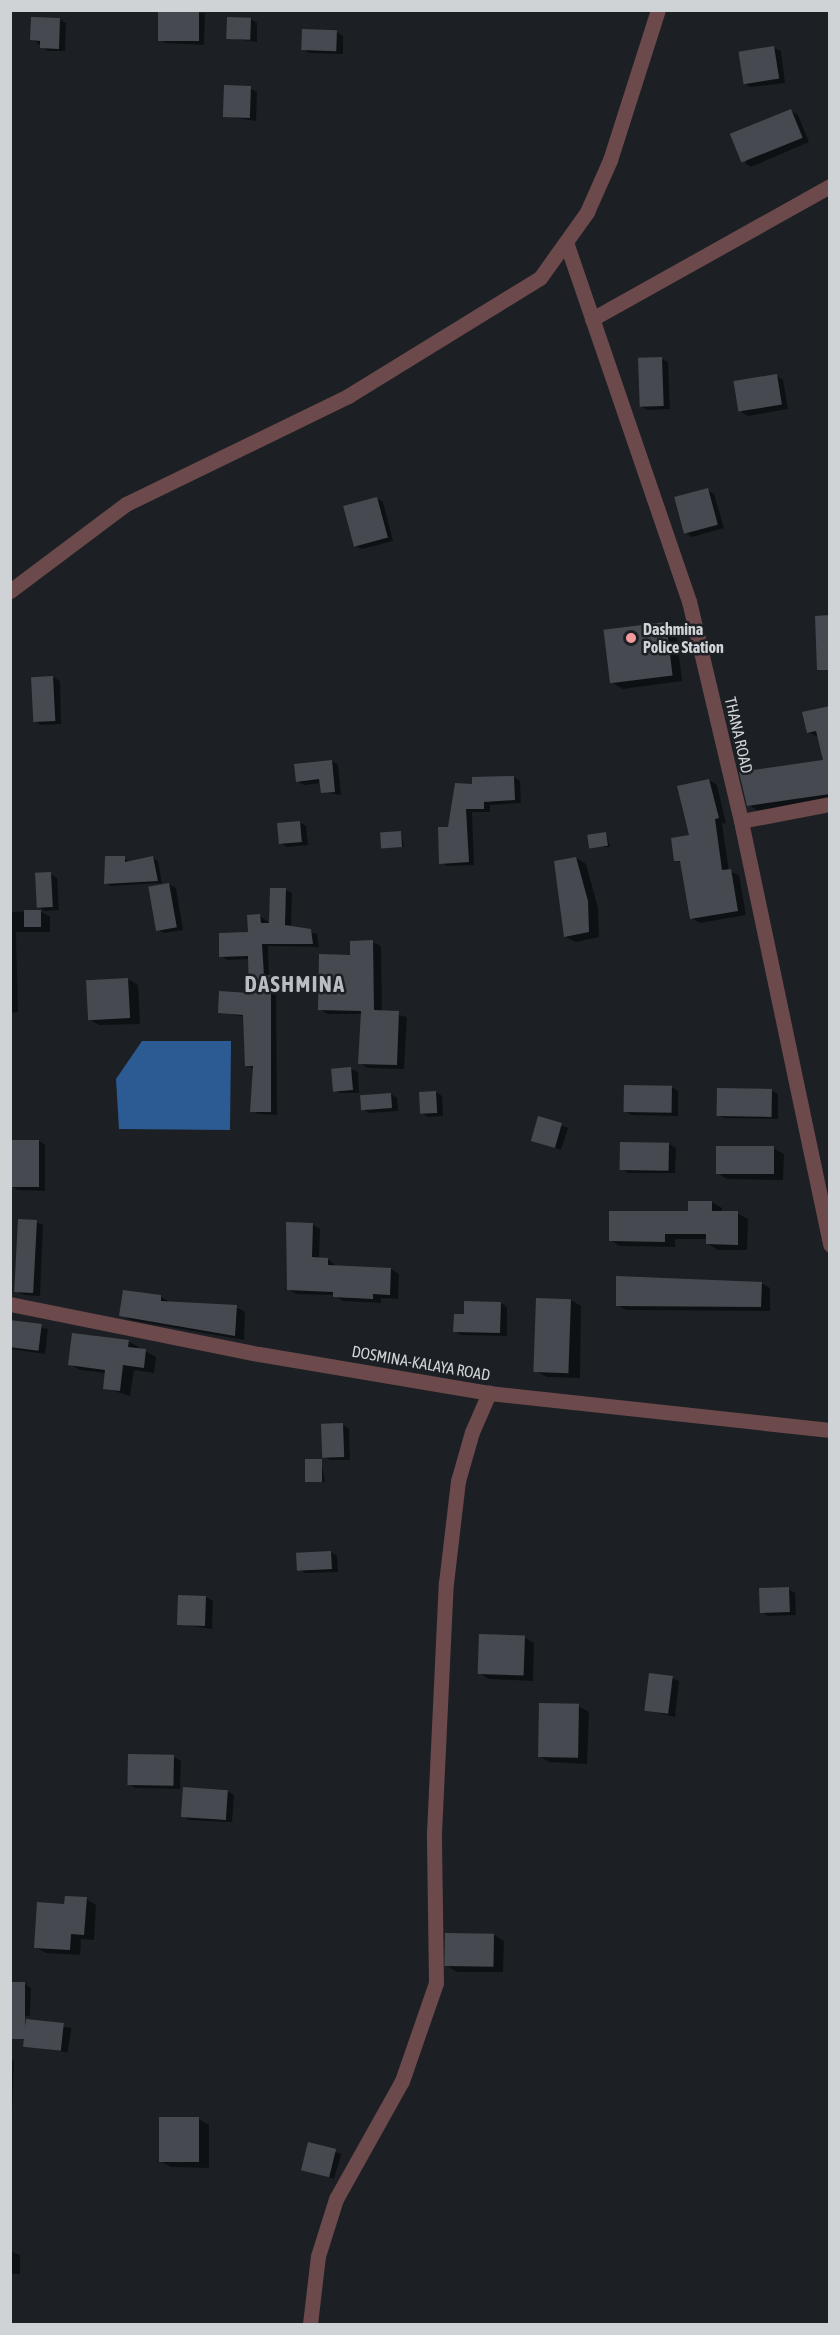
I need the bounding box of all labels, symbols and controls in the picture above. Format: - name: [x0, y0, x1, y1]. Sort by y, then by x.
- place label: Dashmina Police Station: [643, 619, 724, 657]
- marker: Dashmina Police Station: [624, 631, 638, 645]
- street label: THANA ROAD: [721, 695, 757, 775]
- district label: DASHMINA: [244, 972, 346, 998]
- street label: DOSMINA-KALAYA ROAD: [350, 1341, 492, 1385]

